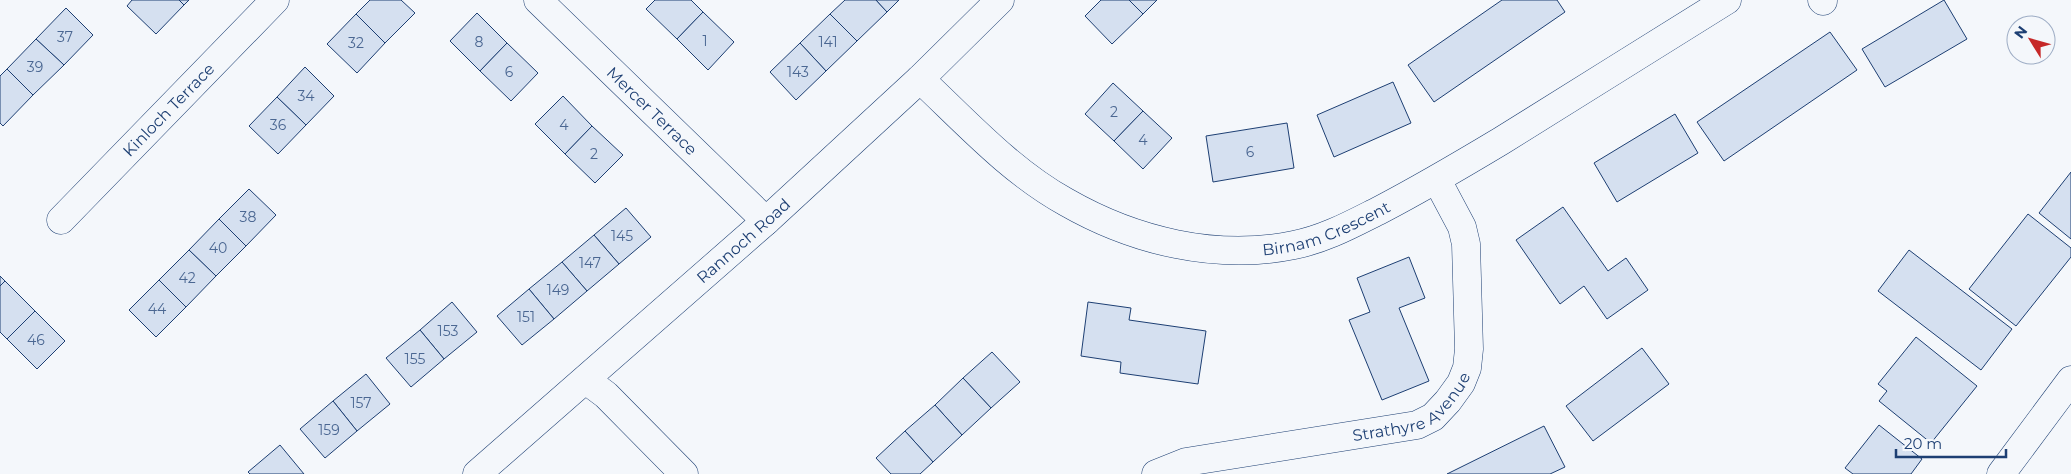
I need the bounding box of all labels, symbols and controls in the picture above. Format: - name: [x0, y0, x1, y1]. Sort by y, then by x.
- north arrow: [2006, 15, 2056, 65]
- text: N: [2010, 22, 2031, 42]
- house number: 37: [57, 28, 73, 46]
- house number: 1: [702, 32, 708, 50]
- house number: 8: [475, 33, 484, 51]
- house number: 141: [818, 33, 838, 51]
- house number: 32: [348, 34, 364, 52]
- house number: 39: [27, 58, 43, 76]
- street label: Kinloch Terrace: [119, 59, 218, 160]
- house number: 6: [505, 63, 514, 81]
- street label: Mercer Terrace: [603, 63, 701, 159]
- house number: 143: [787, 63, 809, 81]
- house number: 34: [297, 87, 315, 105]
- house number: 2: [1110, 103, 1118, 121]
- house number: 36: [270, 116, 287, 134]
- house number: 4: [559, 116, 569, 134]
- house number: 4: [1138, 131, 1148, 149]
- house number: 6: [1246, 143, 1255, 161]
- house number: 2: [590, 145, 598, 163]
- street label: Rannoch Road: [693, 194, 794, 287]
- street label: Birnam Crescent: [1261, 197, 1394, 259]
- house number: 38: [240, 208, 256, 226]
- house number: 145: [611, 227, 633, 245]
- house number: 40: [209, 239, 227, 257]
- house number: 147: [579, 254, 601, 272]
- house number: 42: [178, 269, 196, 287]
- house number: 149: [547, 281, 569, 299]
- house number: 44: [148, 300, 167, 318]
- house number: 151: [517, 308, 535, 326]
- house number: 153: [438, 322, 459, 340]
- house number: 46: [27, 331, 45, 349]
- house number: 155: [405, 350, 425, 368]
- street label: Strathyre Avenue: [1351, 370, 1474, 445]
- house number: 157: [350, 394, 372, 412]
- house number: 159: [318, 421, 340, 439]
- scale bar: [1896, 426, 2006, 458]
- text: 20 m: [1904, 434, 1942, 453]

